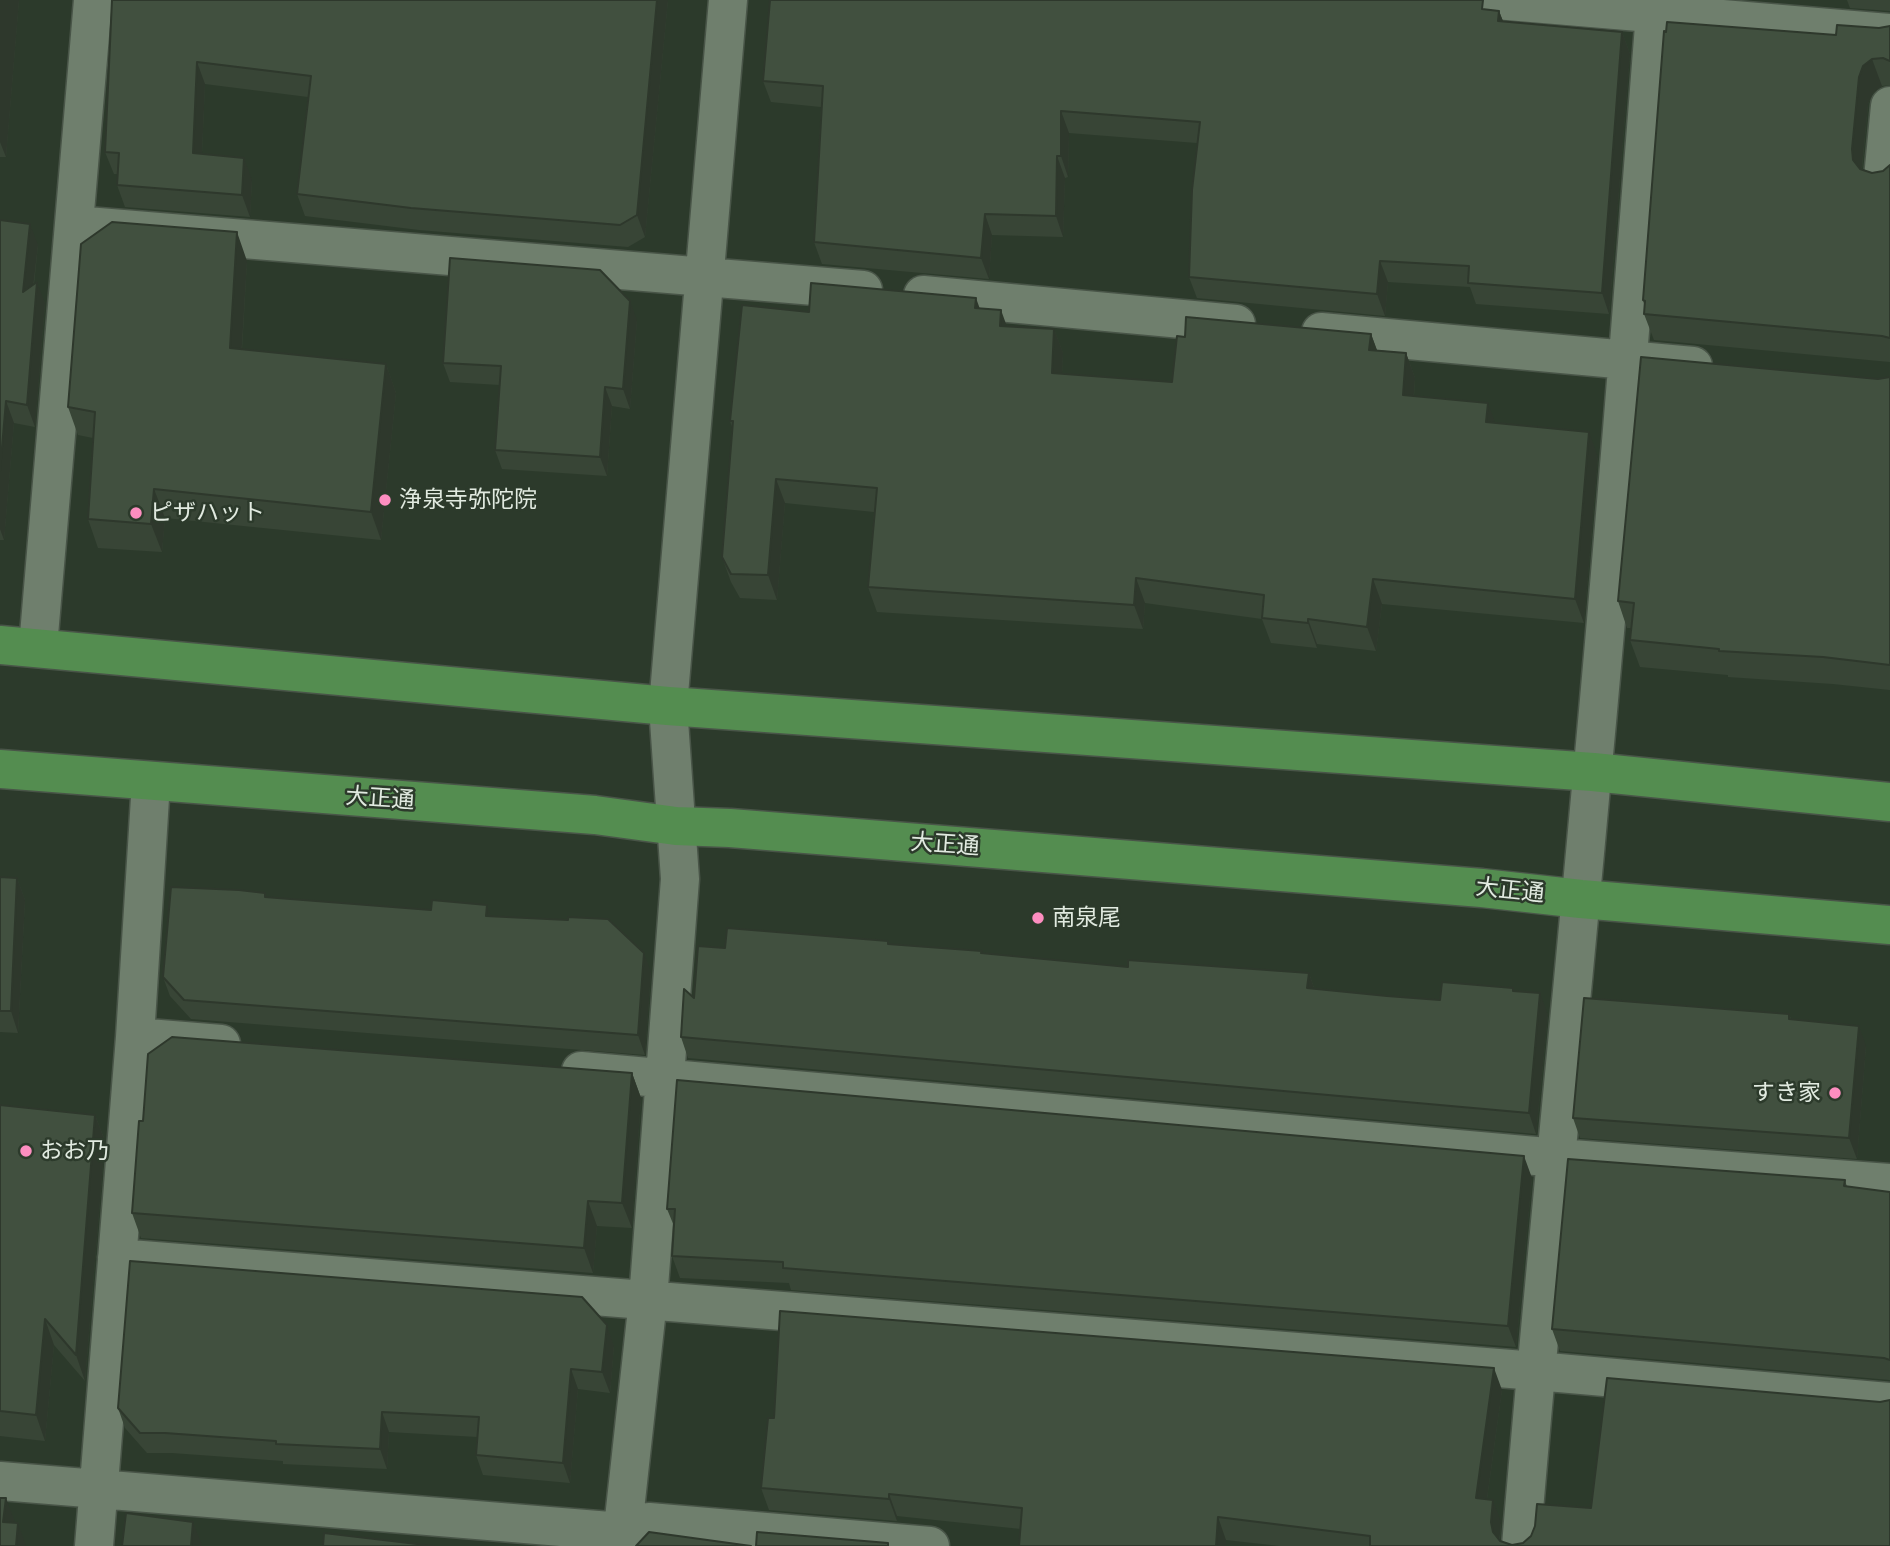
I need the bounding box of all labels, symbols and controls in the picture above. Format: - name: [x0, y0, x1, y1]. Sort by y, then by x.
- place label: 浄泉寺弥陀院: [399, 486, 537, 514]
- marker: 浄泉寺弥陀院: [377, 492, 393, 508]
- place label: ピザハット: [150, 499, 265, 527]
- marker: ピザハット: [128, 505, 144, 521]
- street label: 大正通: [345, 783, 415, 815]
- street label: 大正通: [910, 829, 980, 861]
- street label: 大正通: [1474, 874, 1546, 908]
- place label: 南泉尾: [1052, 904, 1121, 932]
- marker: 南泉尾: [1030, 910, 1046, 926]
- place label: すき家: [1752, 1079, 1821, 1107]
- marker: すき家: [1827, 1085, 1843, 1101]
- place label: おお乃: [40, 1137, 109, 1165]
- marker: おお乃: [18, 1143, 34, 1159]

